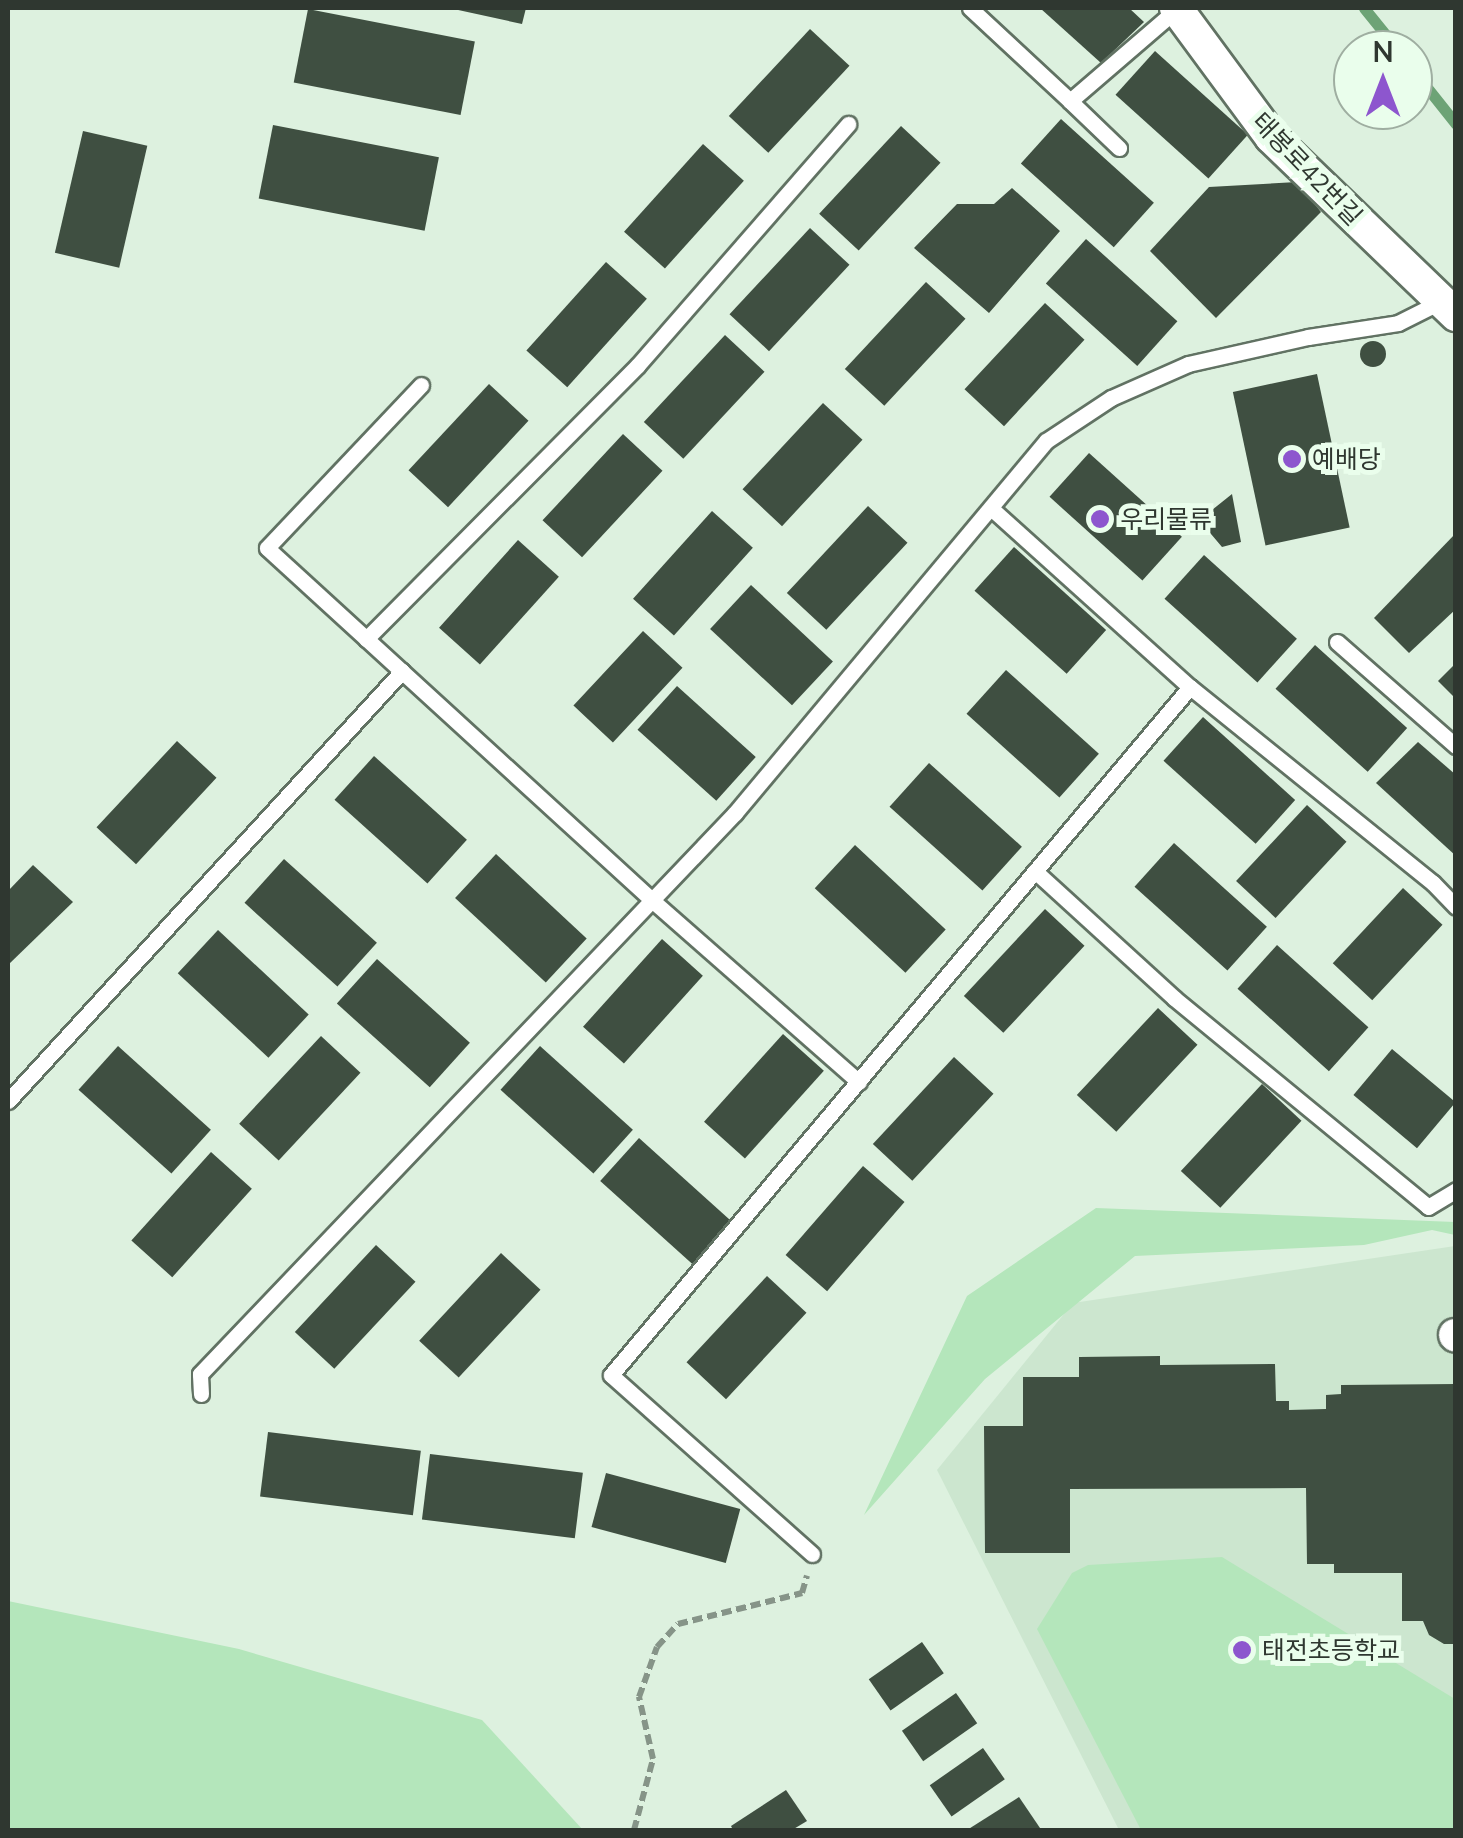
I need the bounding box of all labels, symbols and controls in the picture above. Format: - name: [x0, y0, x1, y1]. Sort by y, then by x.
- north arrow: [1333, 30, 1433, 130]
- text: N: [1372, 34, 1394, 69]
- street label: 태봉로42번길: [1246, 106, 1368, 232]
- place label: 예배당: [1312, 444, 1381, 474]
- marker: 예배당: [1281, 448, 1303, 470]
- place label: 우리물류: [1120, 504, 1212, 534]
- marker: 우리물류: [1089, 508, 1111, 530]
- place label: 태전초등학교: [1262, 1635, 1400, 1665]
- marker: 태전초등학교: [1231, 1639, 1253, 1661]

